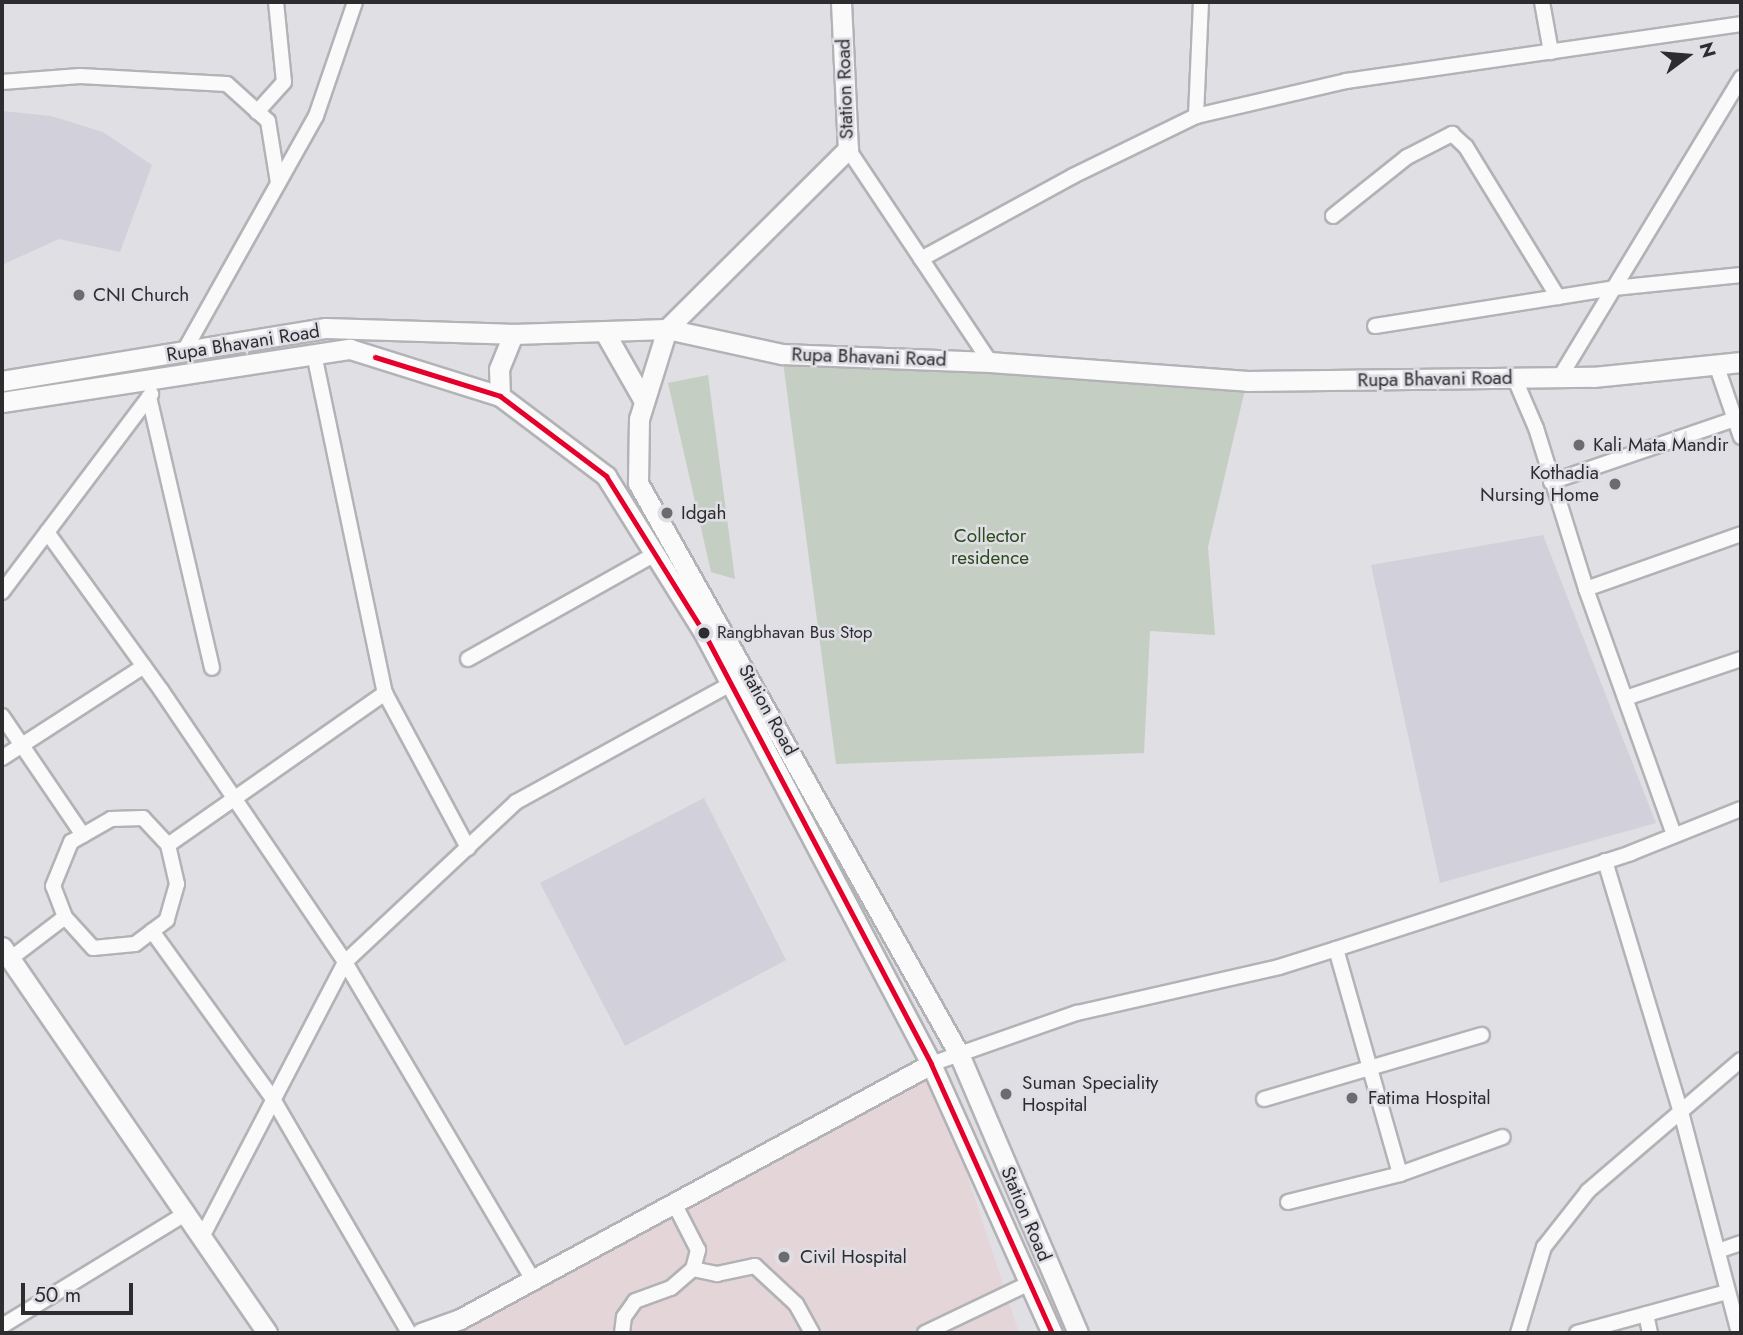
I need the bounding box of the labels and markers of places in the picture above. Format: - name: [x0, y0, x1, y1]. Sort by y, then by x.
- place label: CNI Church: [93, 284, 189, 306]
- marker: CNI Church: [71, 287, 87, 303]
- place label: Kali Mata Mandir: [1593, 434, 1729, 456]
- marker: Kali Mata Mandir: [1571, 437, 1587, 453]
- place label: Kothadia Nursing Home: [1480, 462, 1599, 506]
- marker: Kothadia Nursing Home: [1605, 474, 1625, 494]
- place label: Idgah: [681, 502, 726, 524]
- marker: Idgah: [659, 505, 675, 521]
- place label: Rangbhavan Bus Stop: [717, 623, 872, 643]
- marker: Rangbhavan Bus Stop: [697, 626, 711, 640]
- place label: Suman Speciality Hospital: [1022, 1072, 1158, 1116]
- marker: Suman Speciality Hospital: [996, 1084, 1016, 1104]
- place label: Fatima Hospital: [1368, 1087, 1491, 1109]
- marker: Fatima Hospital: [1342, 1088, 1362, 1108]
- place label: Civil Hospital: [800, 1246, 907, 1268]
- marker: Civil Hospital: [774, 1247, 794, 1267]

